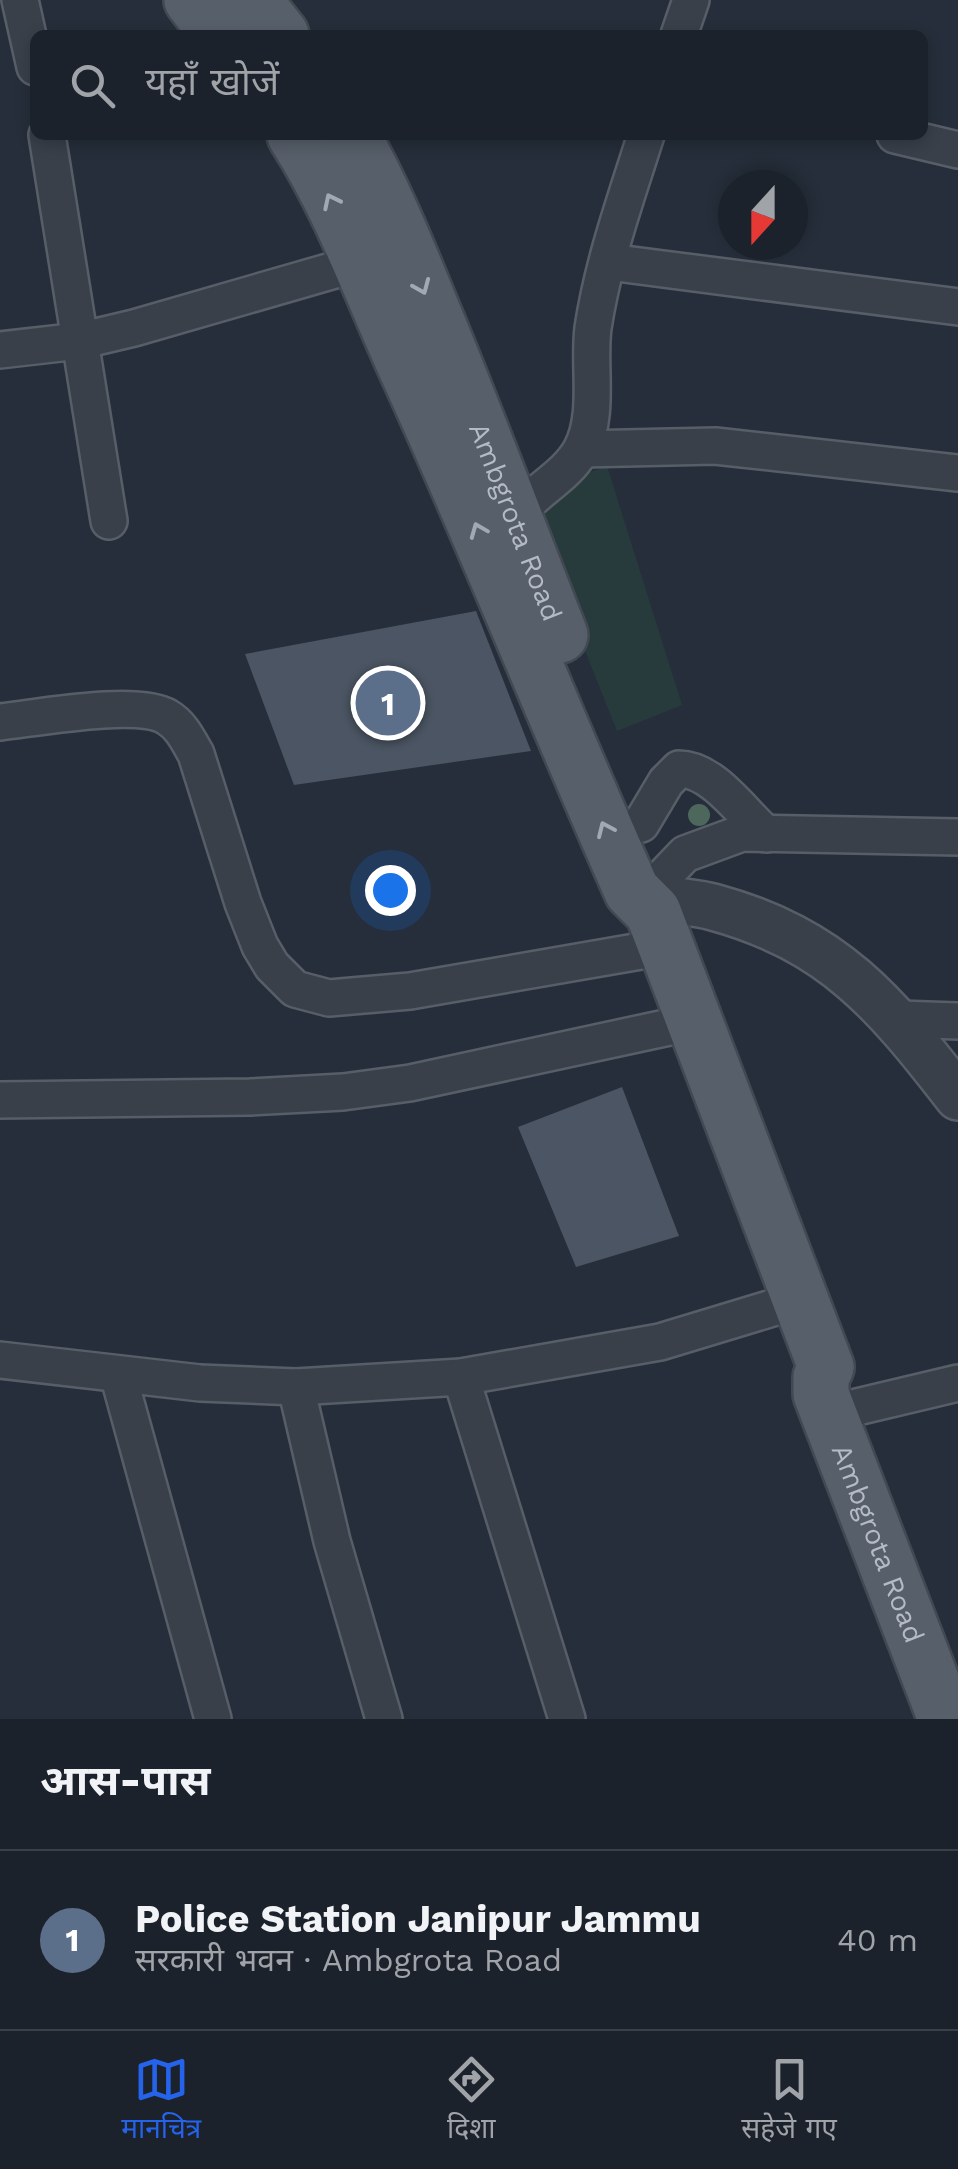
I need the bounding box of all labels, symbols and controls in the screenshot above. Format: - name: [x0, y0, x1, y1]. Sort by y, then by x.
- search box: [30, 30, 928, 140]
- icon: search: [65, 58, 120, 113]
- text: यहाँ खोजें: [145, 60, 279, 104]
- north arrow: [718, 170, 808, 260]
- one-way arrow: [324, 193, 344, 211]
- one-way arrow: [411, 277, 431, 295]
- street label: Ambgrota Road: [462, 418, 569, 626]
- one-way arrow: [470, 522, 490, 540]
- pin: 1: [356, 666, 420, 740]
- one-way arrow: [597, 821, 617, 839]
- your location: [365, 865, 416, 916]
- street label: Ambgrota Road: [825, 1439, 931, 1647]
- text: आस-पास: [40, 1756, 210, 1805]
- text: Police Station Janipur Jammu: [135, 1897, 701, 1941]
- text: 1: [66, 1921, 79, 1959]
- text: 40 m: [837, 1921, 918, 1959]
- text: सरकारी भवन · Ambgrota Road: [135, 1941, 562, 1979]
- tab: मानचित्र: [121, 2052, 201, 2149]
- tab: दिशा: [444, 2052, 499, 2149]
- tab: सहेजे गए: [741, 2052, 837, 2149]

